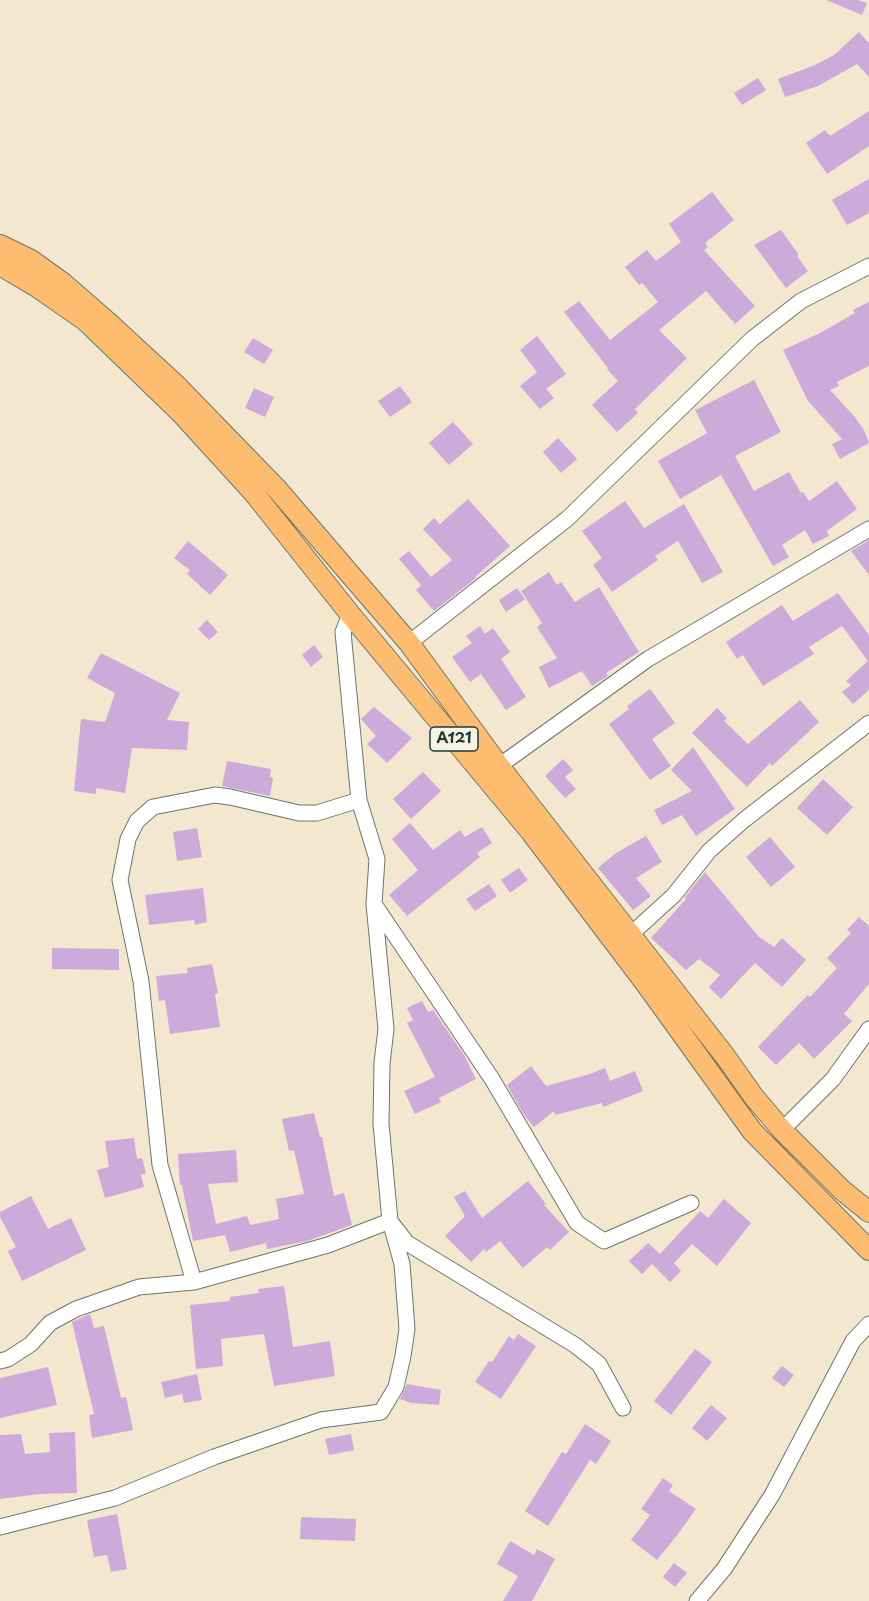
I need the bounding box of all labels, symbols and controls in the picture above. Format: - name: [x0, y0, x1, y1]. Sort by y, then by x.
- road number: A121: [430, 727, 478, 751]

